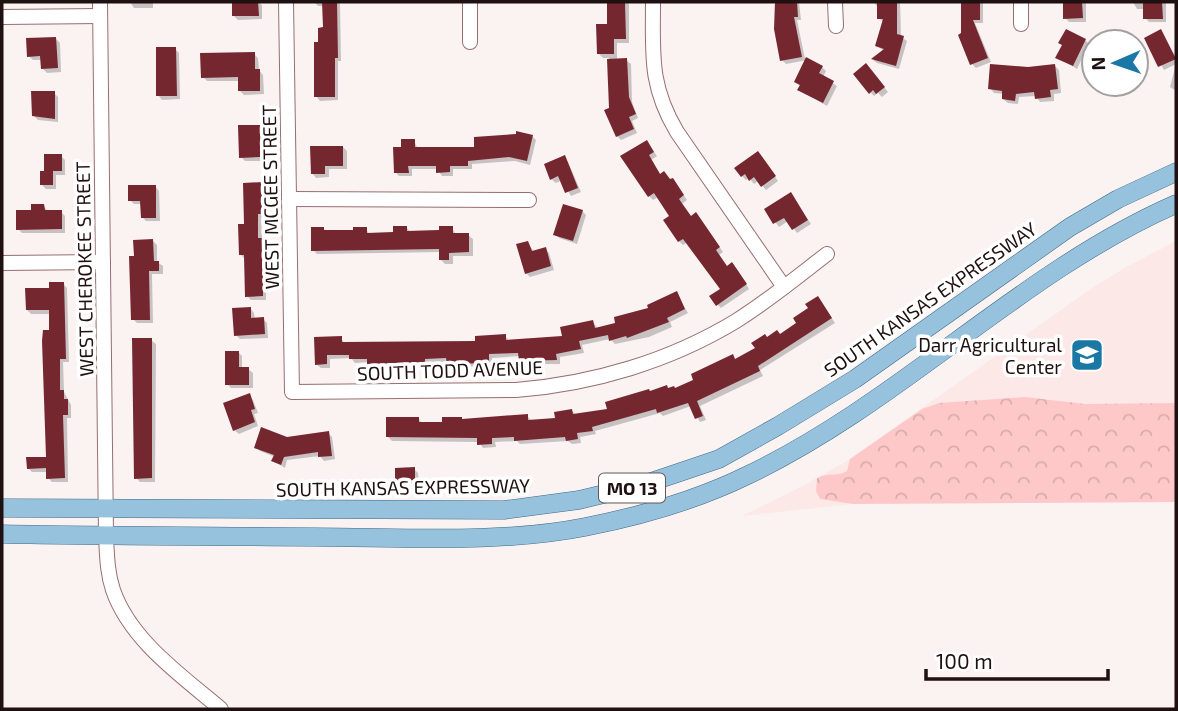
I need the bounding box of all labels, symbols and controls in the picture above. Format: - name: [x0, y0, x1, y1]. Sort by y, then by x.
- north arrow: [1080, 28, 1150, 98]
- text: N: [1086, 56, 1109, 71]
- street label: WEST MCGEE STREET: [257, 104, 283, 290]
- street label: WEST CHEROKEE STREET: [71, 161, 97, 377]
- street label: SOUTH KANSAS EXPRESSWAY: [819, 217, 1041, 381]
- place label: Darr Agricultural Center: [918, 333, 1062, 378]
- school or university icon: Darr Agricultural Center: [1068, 336, 1106, 374]
- street label: SOUTH TODD AVENUE: [357, 355, 543, 385]
- street label: SOUTH KANSAS EXPRESSWAY: [276, 473, 530, 501]
- road number: MO 13: [599, 474, 665, 502]
- scale bar: [926, 638, 1108, 682]
- text: 100 m: [936, 648, 993, 673]

